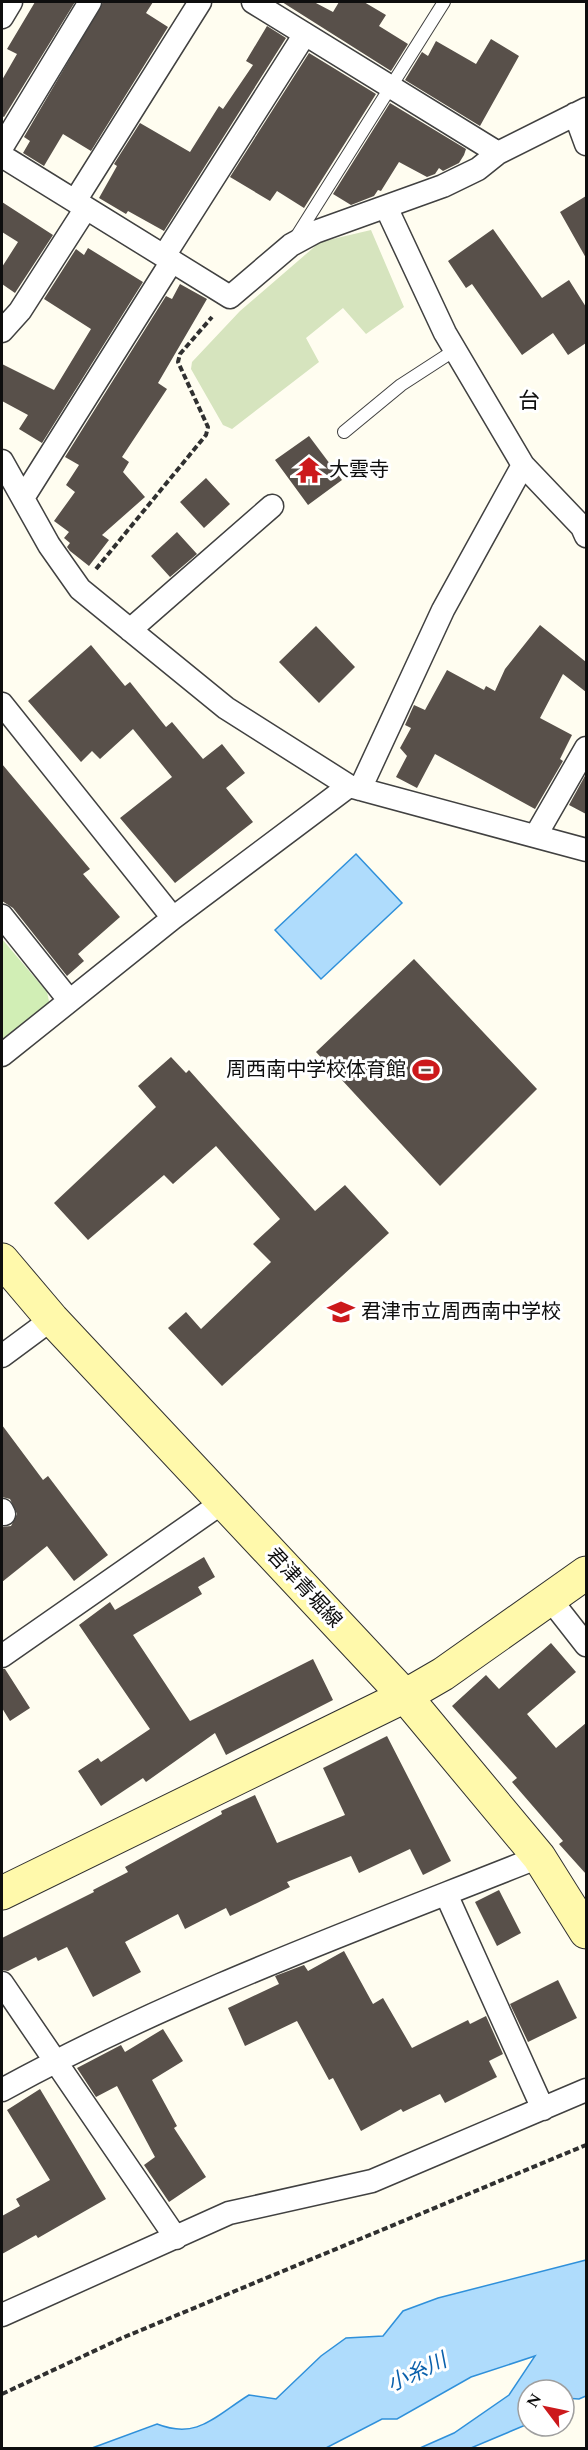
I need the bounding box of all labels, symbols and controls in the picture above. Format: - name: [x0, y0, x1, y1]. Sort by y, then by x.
- district label: 台: [518, 385, 540, 418]
- temple icon: 大雲寺: [294, 455, 324, 485]
- place label: 大雲寺: [329, 455, 389, 485]
- place label: 周西南中学校体育館: [226, 1055, 406, 1085]
- sports icon: 周西南中学校体育館: [411, 1055, 441, 1085]
- school or university icon: 君津市立周西南中学校: [326, 1297, 356, 1327]
- place label: 君津市立周西南中学校: [361, 1297, 561, 1327]
- street label: 君津青堀線: [259, 1541, 349, 1635]
- water label: 小糸川: [382, 2344, 454, 2401]
- north arrow: [516, 2378, 576, 2438]
- text: N: [520, 2389, 548, 2412]

